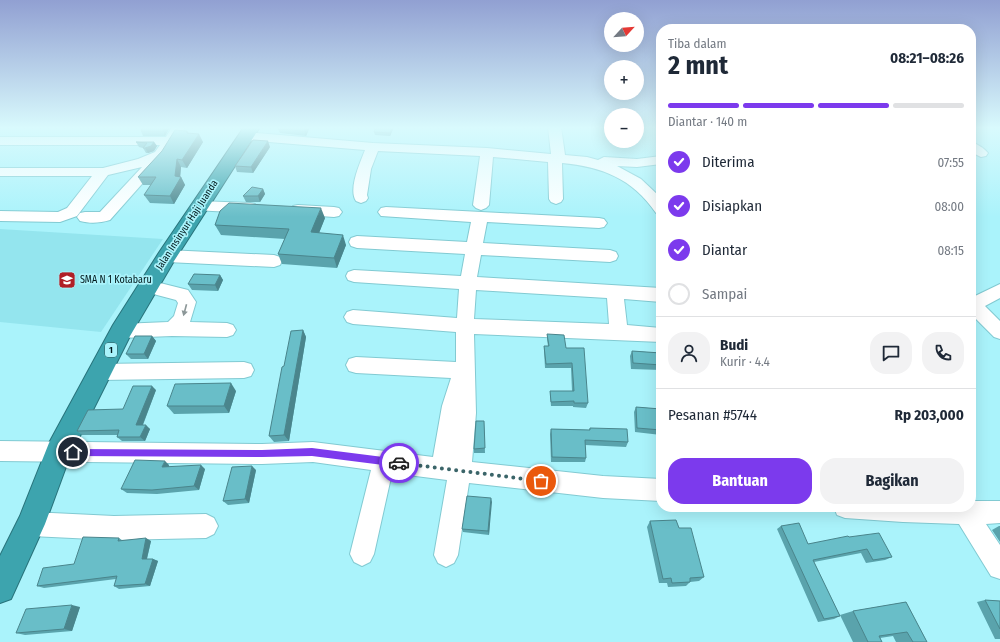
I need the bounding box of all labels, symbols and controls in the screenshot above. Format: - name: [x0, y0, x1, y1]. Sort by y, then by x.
- north arrow: [604, 12, 644, 52]
- map controls: [604, 12, 644, 148]
- text: Tiba dalam: [668, 36, 726, 51]
- text: 08:21–08:26: [890, 49, 964, 67]
- text: 2 mnt: [668, 50, 728, 81]
- button: +: [604, 60, 644, 100]
- button: −: [604, 108, 644, 148]
- text: Diantar · 140 m: [668, 114, 747, 129]
- icon: check: [668, 151, 690, 173]
- text: Diterima: [702, 153, 755, 171]
- text: 07:55: [938, 155, 964, 170]
- street label: Jalan Insinyur Haji Juanda: [153, 178, 221, 272]
- icon: check: [668, 195, 690, 217]
- text: Disiapkan: [702, 197, 762, 215]
- text: 08:00: [934, 199, 964, 214]
- icon: check: [668, 239, 690, 261]
- text: Diantar: [702, 241, 747, 259]
- text: 08:15: [937, 243, 964, 258]
- school or university icon: SMA N 1 Kotabaru: [57, 270, 77, 290]
- place label: SMA N 1 Kotabaru: [80, 274, 152, 286]
- text: Sampai: [702, 285, 747, 303]
- one-way arrow: [181, 303, 187, 316]
- button: person: [668, 332, 710, 374]
- button: chat: [870, 332, 912, 374]
- button: phone: [922, 332, 964, 374]
- text: Budi: [720, 336, 748, 354]
- road number: 1: [105, 343, 117, 357]
- text: Kurir · 4.4: [720, 354, 770, 369]
- text: Pesanan #5744: [668, 406, 757, 424]
- text: Rp 203,000: [894, 406, 964, 424]
- pin: [56, 435, 90, 469]
- icon: home: [62, 441, 84, 463]
- courier: [379, 443, 419, 483]
- icon: car: [388, 452, 410, 474]
- button: Bantuan: [668, 458, 812, 504]
- button: Bagikan: [820, 458, 964, 504]
- pin: [524, 464, 558, 498]
- icon: bag: [530, 470, 552, 492]

